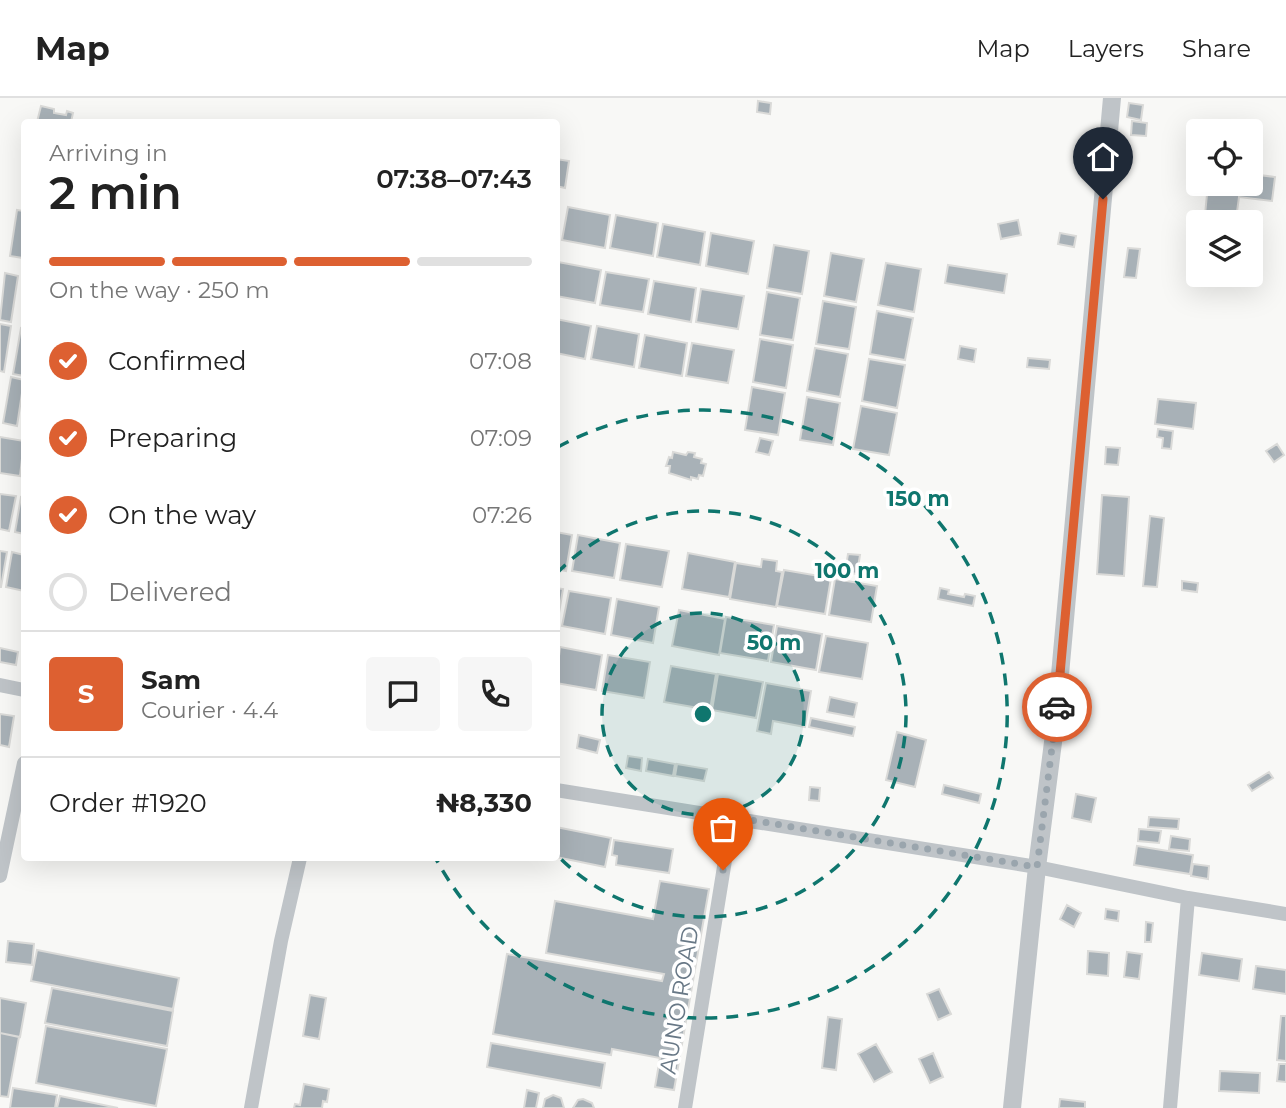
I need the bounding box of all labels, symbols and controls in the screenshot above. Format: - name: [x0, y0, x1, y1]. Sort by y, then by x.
- text: Map: [35, 28, 110, 68]
- text: Map: [976, 34, 1030, 63]
- text: Layers: [1068, 34, 1144, 63]
- text: Share: [1182, 34, 1251, 63]
- map controls: [1186, 119, 1263, 287]
- button: locate: [1186, 119, 1263, 196]
- pin: [1073, 127, 1133, 199]
- icon: home: [1084, 138, 1122, 176]
- text: Arriving in: [49, 139, 168, 167]
- text: 07:38–07:43: [376, 163, 532, 195]
- text: 2 min: [49, 164, 182, 221]
- button: layers: [1186, 210, 1263, 287]
- text: On the way · 250 m: [49, 276, 270, 304]
- icon: check: [49, 342, 87, 380]
- text: Confirmed: [108, 345, 247, 377]
- text: 07:08: [469, 347, 532, 375]
- icon: check: [49, 419, 87, 457]
- text: Preparing: [108, 422, 237, 454]
- text: 07:09: [470, 424, 532, 452]
- text: 150 m: [887, 486, 949, 511]
- icon: check: [49, 496, 87, 534]
- text: On the way: [108, 499, 256, 531]
- text: 07:26: [472, 501, 532, 529]
- text: 100 m: [815, 558, 879, 583]
- text: Delivered: [108, 576, 232, 608]
- text: 50 m: [747, 630, 801, 655]
- button: chat: [366, 657, 440, 731]
- button: phone: [458, 657, 532, 731]
- text: Sam: [141, 664, 201, 696]
- courier: [1022, 672, 1092, 742]
- text: S: [78, 678, 94, 710]
- icon: car: [1038, 688, 1076, 726]
- text: Courier · 4.4: [141, 696, 278, 724]
- centre of rings: [691, 702, 715, 726]
- text: Order #1920: [49, 787, 207, 819]
- text: ₦8,330: [436, 787, 532, 819]
- pin: [693, 798, 753, 870]
- icon: bag: [704, 809, 742, 847]
- street label: AUNO ROAD: [653, 924, 705, 1076]

